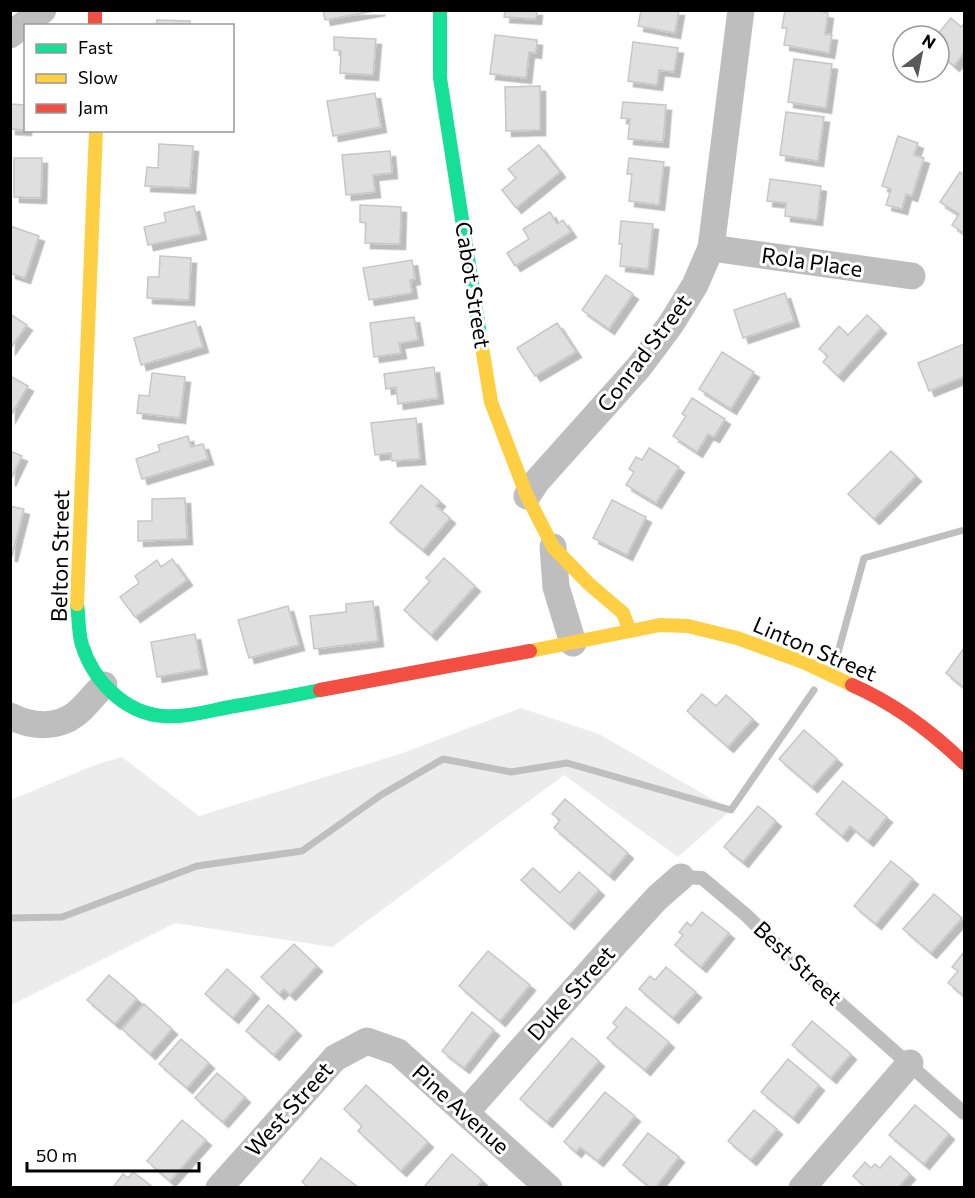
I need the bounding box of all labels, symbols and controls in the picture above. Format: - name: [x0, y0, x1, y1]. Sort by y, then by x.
- legend: [24, 24, 234, 132]
- north arrow: [891, 24, 951, 84]
- text: N: [919, 30, 939, 52]
- text: Fast: [78, 36, 113, 58]
- text: Slow: [78, 66, 118, 88]
- text: Jam: [78, 96, 108, 118]
- street label: Cabot Street: [450, 220, 497, 350]
- street label: Rola Place: [760, 241, 864, 282]
- street label: Conrad Street: [591, 289, 697, 417]
- street label: Belton Street: [45, 490, 74, 622]
- street label: Linton Street: [749, 610, 881, 687]
- street label: Best Street: [748, 915, 848, 1010]
- street label: Duke Street: [521, 940, 620, 1046]
- street label: West Street: [239, 1056, 338, 1161]
- street label: Pine Avenue: [407, 1058, 515, 1159]
- scale bar: [27, 1135, 200, 1173]
- text: 50 m: [36, 1144, 77, 1166]

